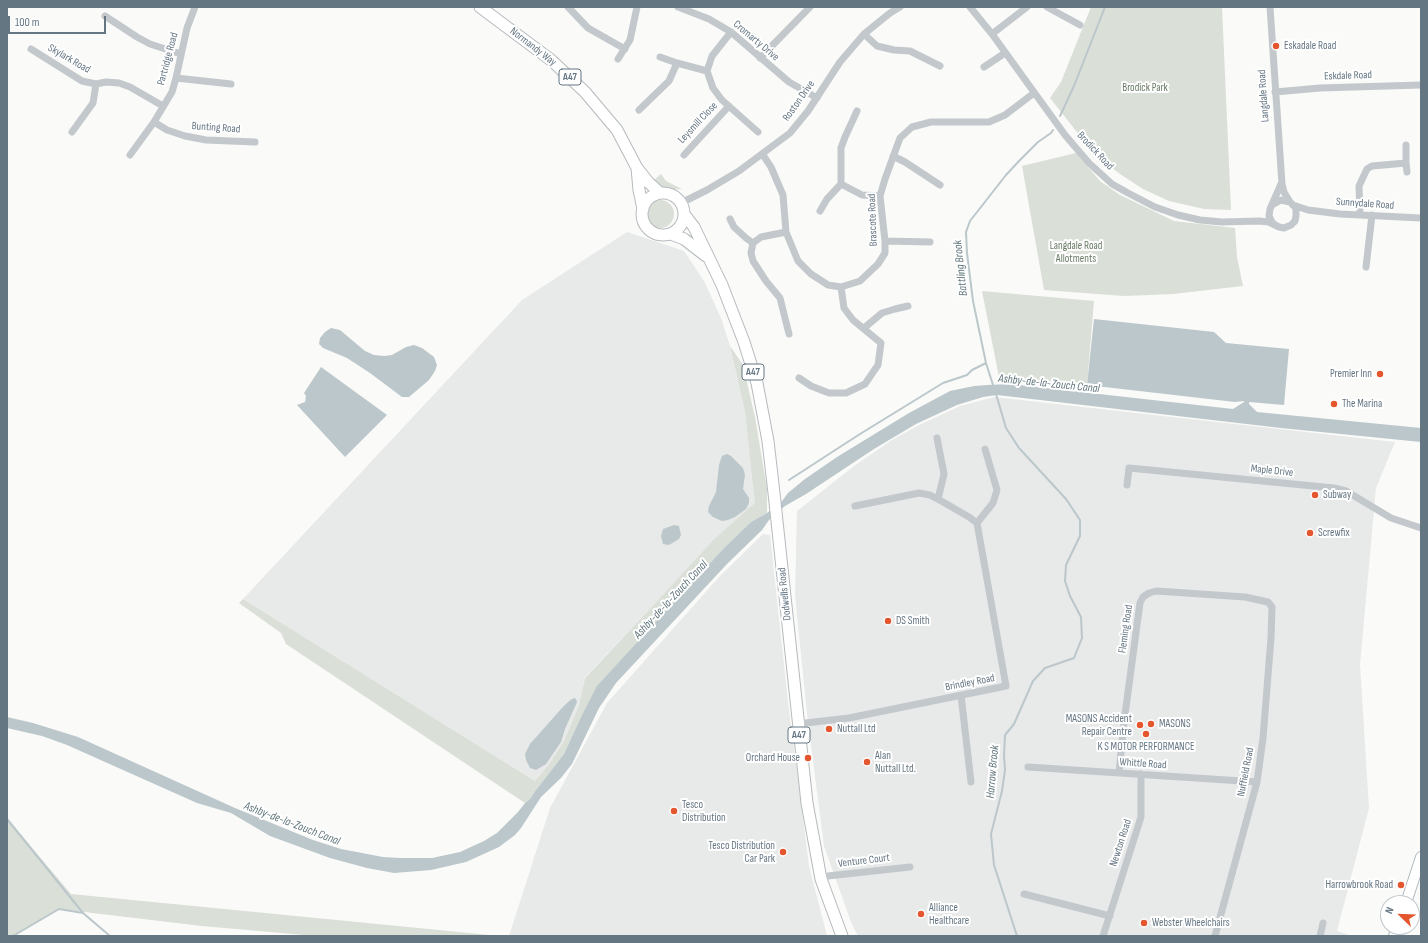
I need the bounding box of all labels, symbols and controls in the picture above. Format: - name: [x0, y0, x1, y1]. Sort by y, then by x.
- scale bar: [10, 8, 108, 34]
- text: 100 m: [15, 15, 40, 30]
- street label: Cromarty Drive: [730, 18, 782, 64]
- street label: Normandy Way: [507, 25, 559, 69]
- street label: Partridge Road: [155, 31, 181, 87]
- place label: Eskadale Road: [1284, 39, 1336, 53]
- marker: Eskadale Road: [1271, 41, 1281, 51]
- street label: Skylark Road: [45, 42, 93, 76]
- road number: A47: [559, 69, 581, 85]
- street label: Langdale Road: [1256, 69, 1272, 123]
- street label: Eskdale Road: [1324, 69, 1372, 83]
- street label: Roston Drive: [780, 78, 818, 124]
- park label: Brodick Park: [1122, 81, 1168, 95]
- street label: Leysmill Close: [676, 100, 720, 146]
- street label: Bunting Road: [191, 120, 241, 136]
- street label: Brodick Road: [1074, 129, 1116, 173]
- street label: Brascote Road: [865, 193, 881, 247]
- street label: Sunnydale Road: [1336, 195, 1394, 213]
- water label: Battling Brook: [951, 239, 971, 297]
- park label: Langdale Road Allotments: [1050, 239, 1102, 265]
- road number: A47: [742, 364, 764, 380]
- place label: Premier Inn: [1330, 367, 1372, 381]
- marker: Premier Inn: [1375, 369, 1385, 379]
- water label: Ashby-de-la-Zouch Canal: [998, 372, 1100, 396]
- place label: The Marina: [1342, 397, 1382, 411]
- marker: The Marina: [1329, 399, 1339, 409]
- street label: Maple Drive: [1250, 462, 1294, 480]
- place label: Subway: [1323, 488, 1351, 502]
- marker: Subway: [1310, 490, 1320, 500]
- place label: Screwfix: [1318, 526, 1350, 540]
- marker: Screwfix: [1305, 528, 1315, 538]
- water label: Ashby-de-la-Zouch Canal: [631, 558, 711, 642]
- street label: Dodwells Road: [776, 567, 794, 621]
- street label: Fleming Road: [1116, 604, 1136, 654]
- place label: DS Smith: [896, 614, 930, 628]
- marker: DS Smith: [883, 616, 893, 626]
- street label: Brindley Road: [944, 672, 996, 694]
- place label: MASONS Accident Repair Centre: [1066, 712, 1132, 738]
- place label: MASONS: [1159, 717, 1191, 731]
- marker: MASONS: [1146, 719, 1156, 729]
- marker: MASONS Accident Repair Centre: [1135, 720, 1145, 730]
- place label: Nuttall Ltd: [837, 722, 876, 736]
- marker: Nuttall Ltd: [824, 724, 834, 734]
- road number: A47: [788, 727, 810, 743]
- marker: K S MOTOR PERFORMANCE: [1141, 729, 1151, 739]
- place label: K S MOTOR PERFORMANCE: [1097, 740, 1195, 754]
- water label: Harrow Brook: [983, 745, 1003, 799]
- street label: Nuffield Road: [1235, 746, 1257, 798]
- place label: Alan Nuttall Ltd.: [875, 749, 916, 775]
- place label: Orchard House: [746, 751, 800, 765]
- marker: Orchard House: [803, 753, 813, 763]
- street label: Whittle Road: [1119, 756, 1167, 772]
- marker: Alan Nuttall Ltd.: [862, 757, 872, 767]
- place label: Tesco Distribution: [682, 798, 726, 824]
- water label: Ashby-de-la-Zouch Canal: [242, 799, 342, 849]
- marker: Tesco Distribution: [669, 806, 679, 816]
- street label: Newton Road: [1107, 818, 1135, 868]
- place label: Tesco Distribution Car Park: [708, 839, 775, 865]
- marker: Tesco Distribution Car Park: [778, 847, 788, 857]
- street label: Venture Court: [837, 851, 891, 871]
- place label: Harrowbrook Road: [1325, 878, 1393, 892]
- marker: Harrowbrook Road: [1396, 880, 1406, 890]
- north arrow: [1380, 895, 1420, 935]
- place label: Alliance Healthcare: [929, 901, 969, 927]
- text: N: [1382, 905, 1397, 916]
- marker: Alliance Healthcare: [916, 909, 926, 919]
- place label: Webster Wheelchairs: [1152, 916, 1230, 930]
- marker: Webster Wheelchairs: [1139, 918, 1149, 928]

